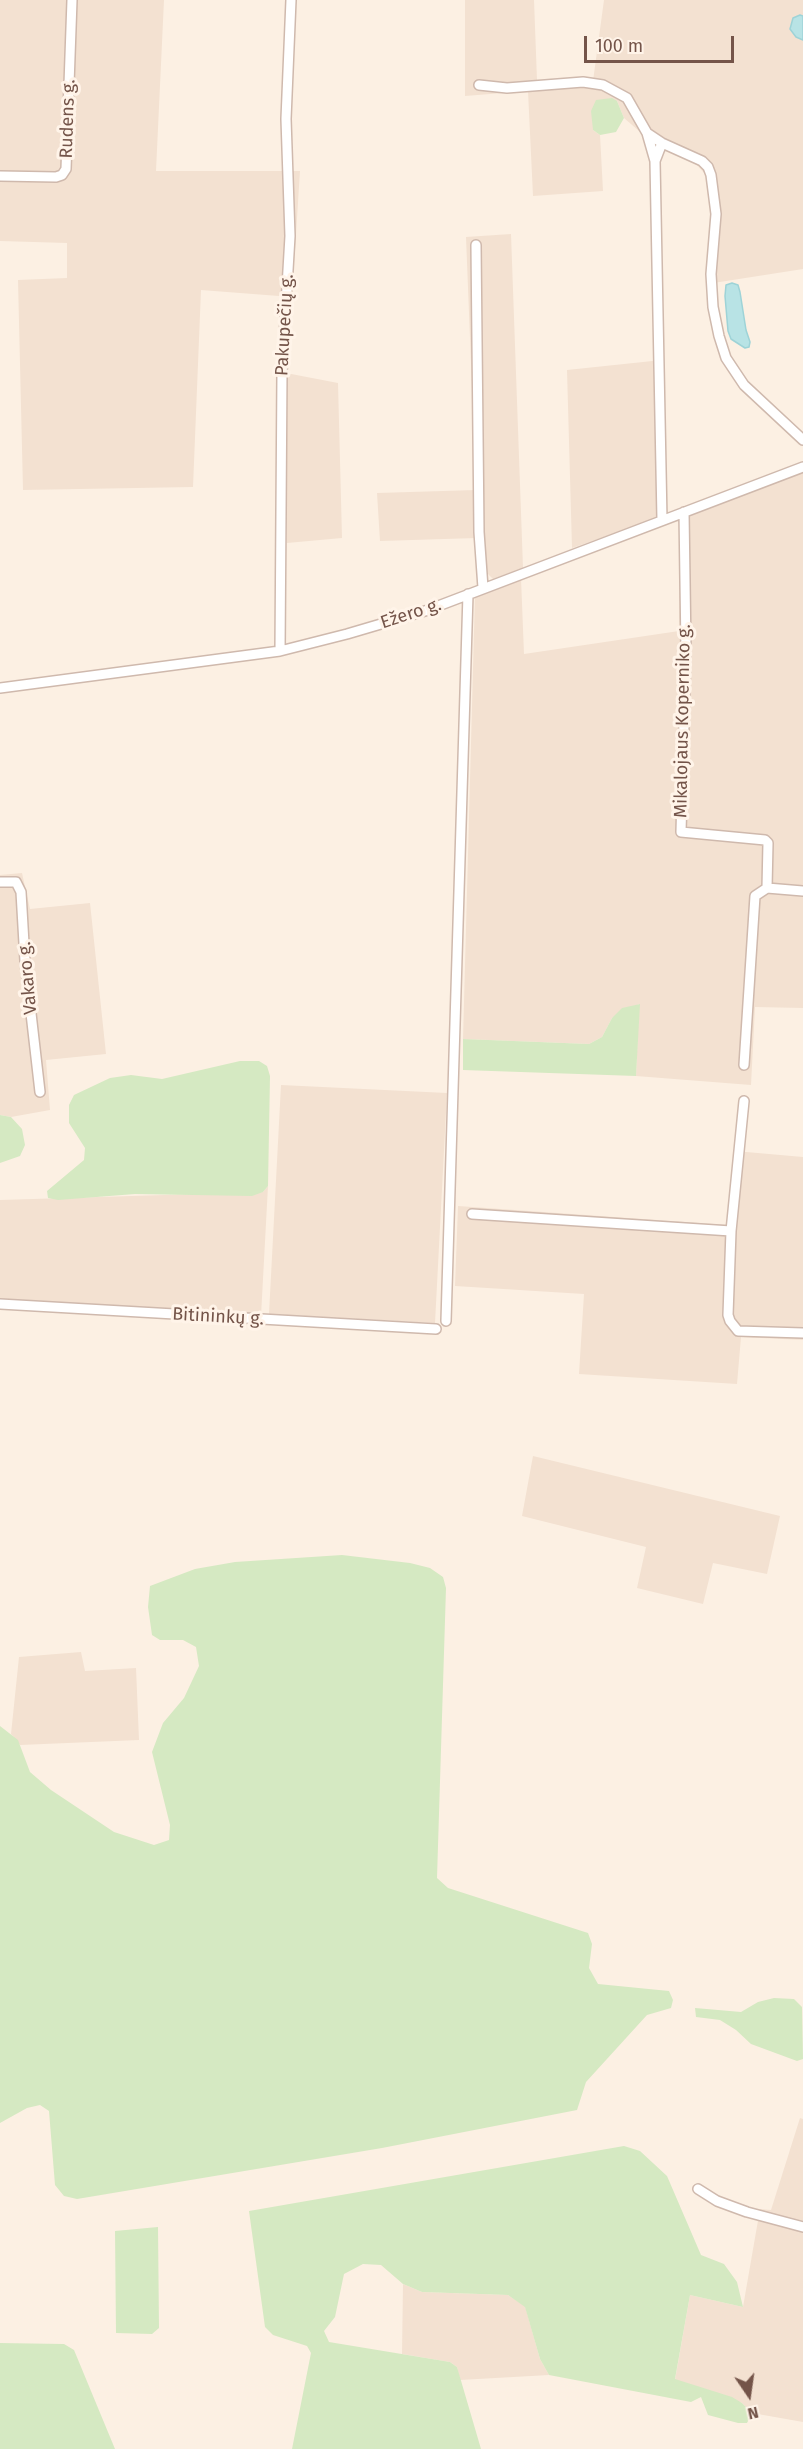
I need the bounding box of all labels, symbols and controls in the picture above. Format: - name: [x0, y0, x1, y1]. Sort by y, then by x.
- scale bar: [587, 24, 737, 62]
- text: 100 m: [595, 35, 643, 57]
- street label: Rudens g.: [56, 79, 80, 159]
- street label: Pakupečių g.: [272, 274, 298, 376]
- street label: Ežero g.: [378, 594, 444, 634]
- street label: Mikalojaus Koperniko g.: [671, 624, 695, 818]
- street label: Vakaro g.: [14, 941, 42, 1015]
- street label: Bitininkų g.: [172, 1304, 264, 1330]
- north arrow: [719, 2365, 779, 2425]
- text: N: [746, 2403, 760, 2423]

